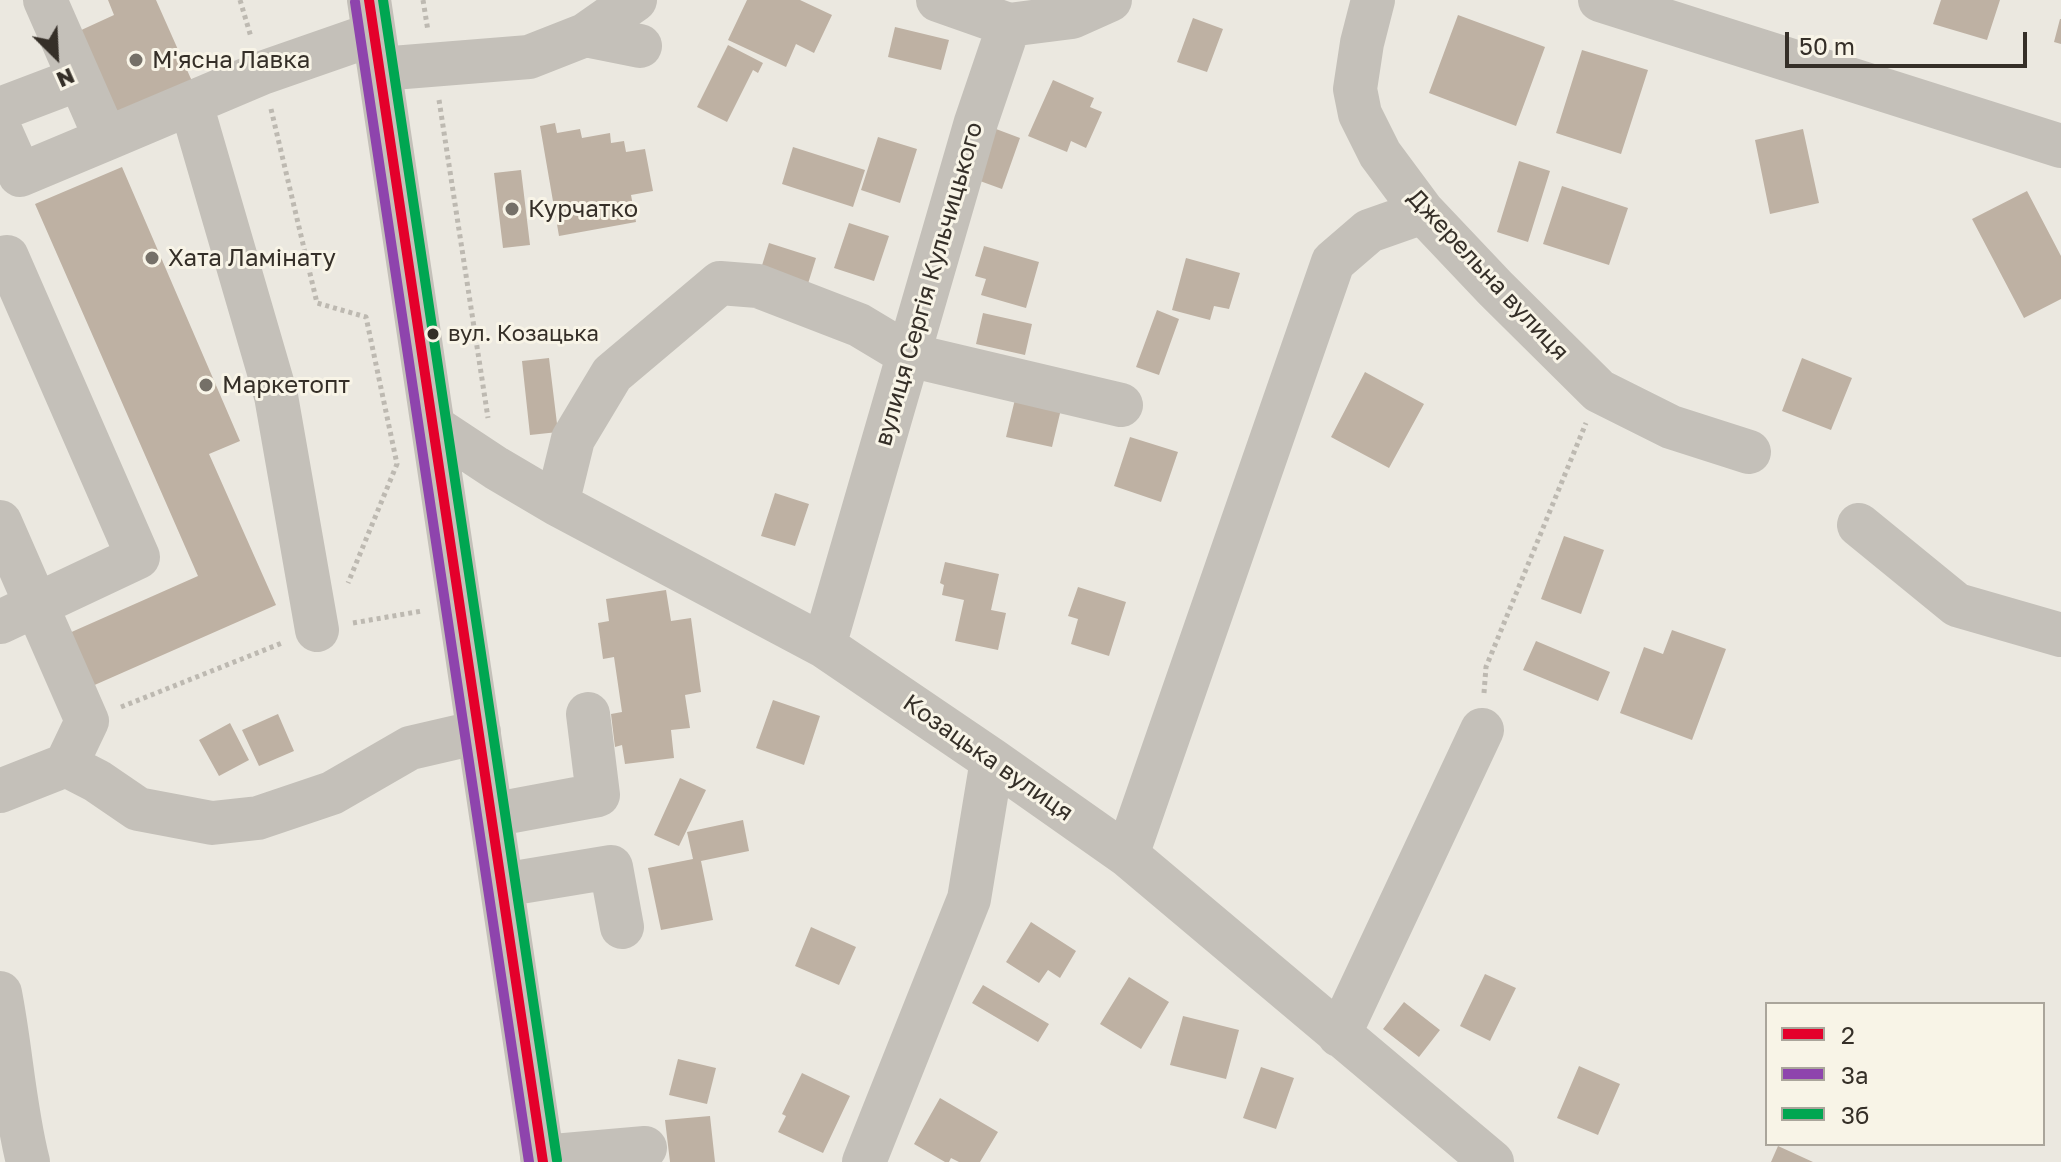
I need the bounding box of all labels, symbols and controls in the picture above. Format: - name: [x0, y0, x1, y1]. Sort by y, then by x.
- north arrow: [16, 16, 96, 96]
- scale bar: [1789, 16, 2031, 66]
- text: 50 m: [1799, 31, 1855, 60]
- place label: М'ясна Лавка: [152, 46, 310, 74]
- marker: М'ясна Лавка: [127, 51, 145, 69]
- text: N: [53, 63, 79, 94]
- street label: вулиця Сергія Кульчицького: [869, 119, 989, 449]
- street label: Джерельна вулиця: [1401, 184, 1575, 366]
- place label: Курчатко: [528, 195, 638, 223]
- marker: Курчатко: [503, 200, 521, 218]
- place label: Хата Ламінату: [168, 244, 336, 272]
- marker: Хата Ламінату: [143, 249, 161, 267]
- place label: вул. Козацька: [448, 321, 599, 347]
- marker: вул. Козацька: [425, 326, 441, 342]
- place label: Маркетопт: [222, 371, 350, 399]
- marker: Маркетопт: [197, 376, 215, 394]
- street label: Козацька вулиця: [897, 689, 1079, 827]
- legend: [1765, 1002, 2045, 1146]
- text: 2: [1841, 1020, 1855, 1049]
- text: 3а: [1841, 1060, 1869, 1089]
- text: 3б: [1841, 1100, 1869, 1129]

